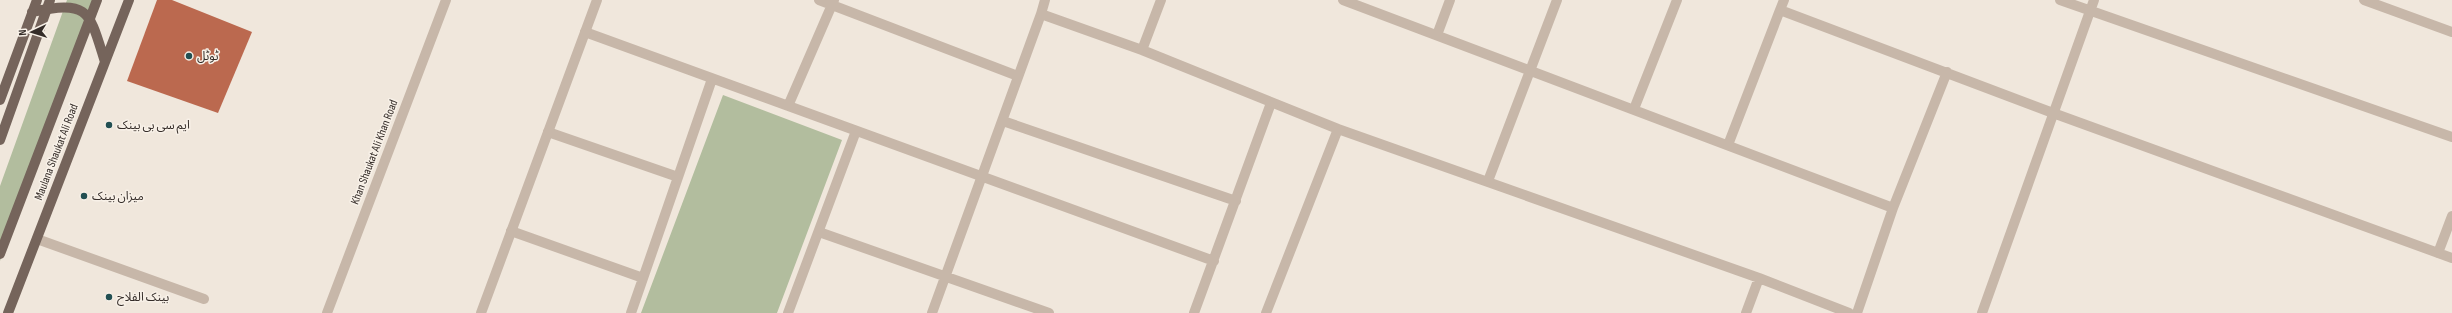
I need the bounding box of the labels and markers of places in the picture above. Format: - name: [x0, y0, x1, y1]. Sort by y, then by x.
- place label: ٹوٹل: [197, 49, 219, 64]
- marker: ٹوٹل: [184, 51, 194, 61]
- place label: ایم سی بی بینک: [117, 118, 190, 134]
- marker: ایم سی بی بینک: [104, 120, 114, 130]
- place label: میزان بینک: [92, 189, 144, 204]
- marker: میزان بینک: [79, 191, 89, 201]
- place label: بینک الفلاح: [117, 290, 169, 306]
- marker: بینک الفلاح: [104, 292, 114, 302]

